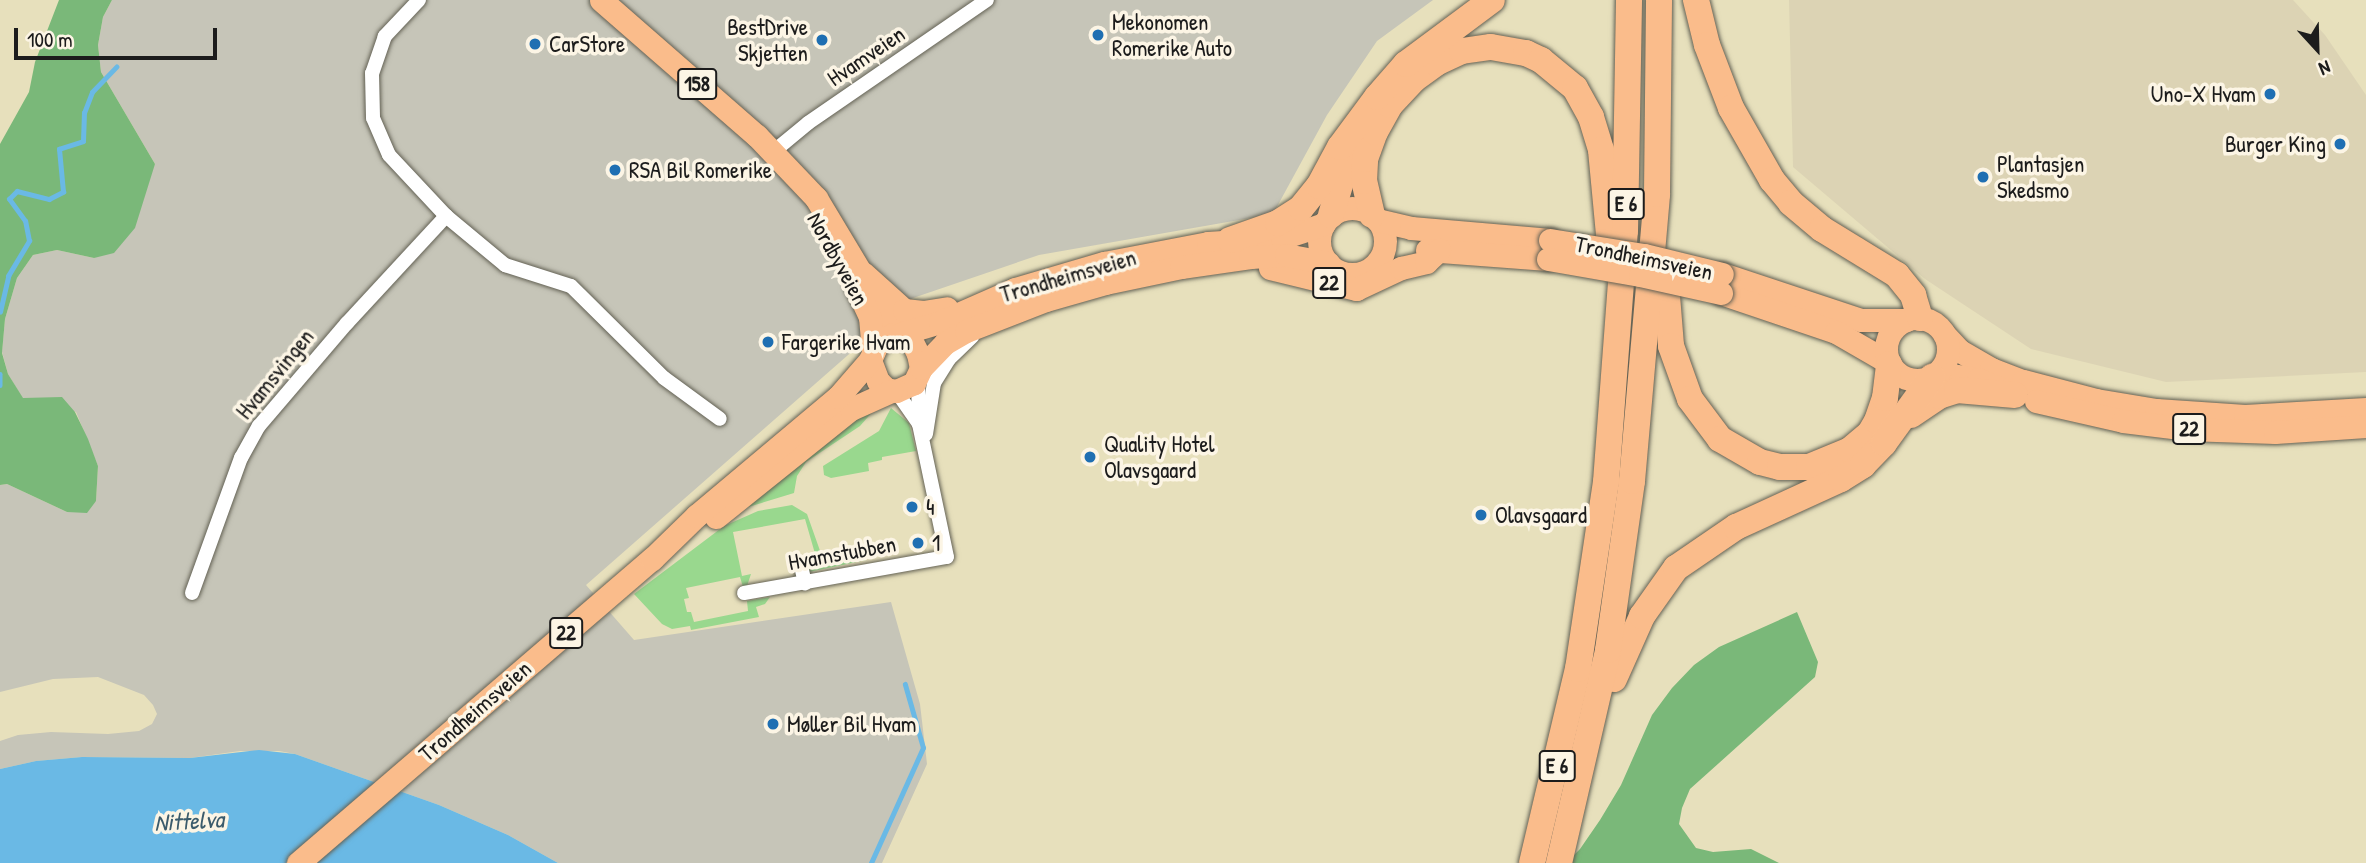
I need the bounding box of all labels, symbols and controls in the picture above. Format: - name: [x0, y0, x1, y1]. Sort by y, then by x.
- place label: Mekonomen Romerike Auto: [1112, 8, 1232, 62]
- place label: BestDrive Skjetten: [727, 13, 808, 67]
- scale bar: [18, 14, 220, 58]
- north arrow: [2282, 14, 2352, 84]
- street label: Hvamveien: [822, 20, 910, 92]
- text: 100 m: [27, 25, 73, 54]
- marker: Mekonomen Romerike Auto: [1090, 27, 1106, 43]
- place label: CarStore: [549, 30, 625, 58]
- marker: BestDrive Skjetten: [814, 32, 830, 48]
- marker: CarStore: [527, 36, 543, 52]
- text: N: [2315, 55, 2334, 82]
- road number: 158: [676, 66, 718, 102]
- place label: Uno-X Hvam: [2151, 80, 2256, 108]
- marker: Uno-X Hvam: [2262, 86, 2278, 102]
- place label: Burger King: [2225, 130, 2326, 158]
- marker: Burger King: [2332, 136, 2348, 152]
- place label: Plantasjen Skedsmo: [1997, 150, 2084, 204]
- place label: RSA Bil Romerike: [629, 156, 772, 184]
- marker: RSA Bil Romerike: [607, 162, 623, 178]
- marker: Plantasjen Skedsmo: [1975, 169, 1991, 185]
- road number: E 6: [1607, 186, 1645, 222]
- street label: Nordbyveien: [801, 208, 875, 310]
- street label: Trondheimsveien: [1573, 230, 1715, 286]
- street label: Trondheimsveien: [997, 243, 1139, 309]
- road number: 22: [1312, 266, 1346, 300]
- street label: Hvamsvingen: [230, 323, 320, 425]
- place label: Fargerike Hvam: [782, 328, 911, 356]
- marker: Fargerike Hvam: [760, 334, 776, 350]
- road number: 22: [2172, 412, 2206, 446]
- place label: Quality Hotel Olavsgaard: [1104, 430, 1215, 484]
- marker: Quality Hotel Olavsgaard: [1082, 449, 1098, 465]
- place label: 4: [926, 493, 935, 521]
- marker: 4: [904, 499, 920, 515]
- place label: Olavsgaard: [1495, 501, 1587, 529]
- marker: Olavsgaard: [1473, 507, 1489, 523]
- place label: 1: [932, 529, 940, 557]
- street label: Hvamstubben: [786, 530, 898, 576]
- marker: 1: [910, 535, 926, 551]
- road number: 22: [548, 616, 584, 650]
- street label: Trondheimsveien: [413, 655, 537, 767]
- place label: Møller Bil Hvam: [787, 710, 916, 738]
- marker: Møller Bil Hvam: [765, 716, 781, 732]
- road number: E 6: [1538, 748, 1576, 784]
- water label: Nittelva: [153, 805, 225, 837]

